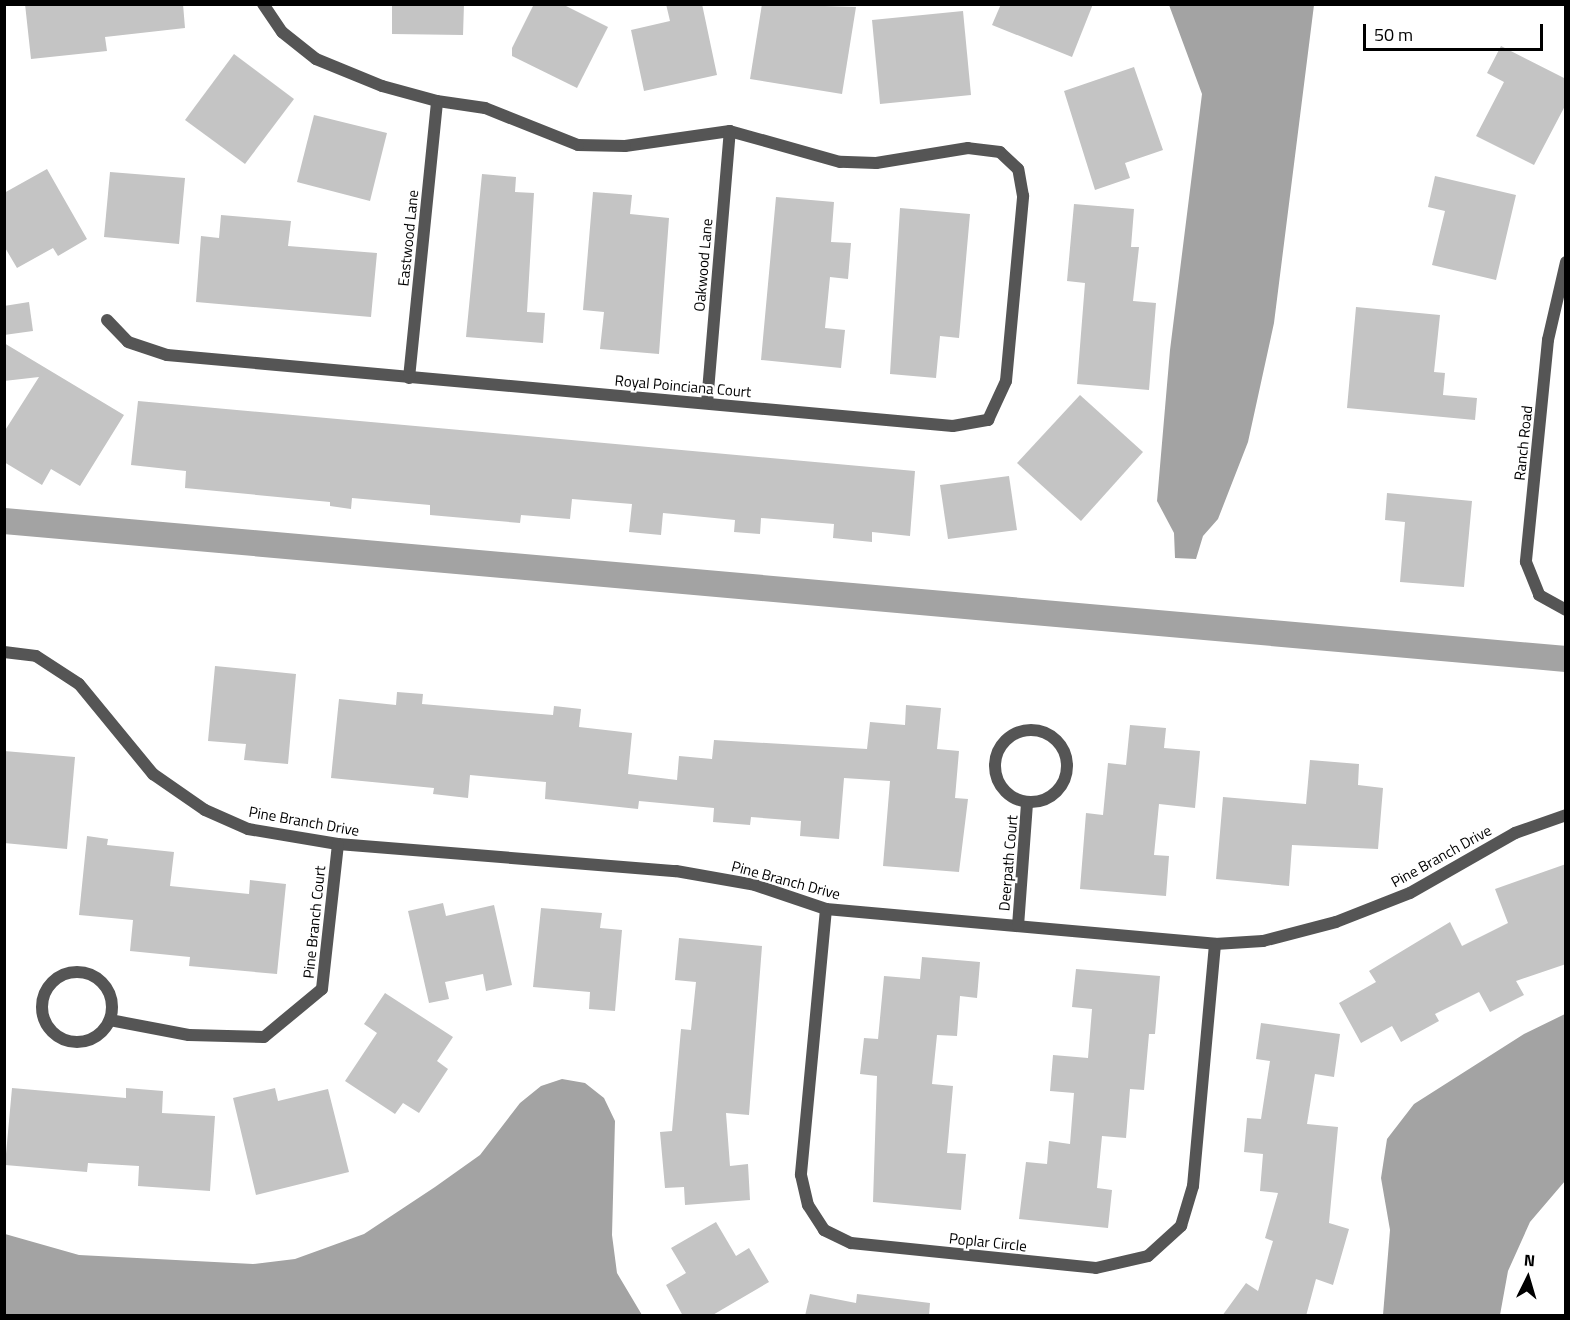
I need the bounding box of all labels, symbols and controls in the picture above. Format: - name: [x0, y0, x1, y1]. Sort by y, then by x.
- scale bar: [1366, 12, 1546, 50]
- text: 50 m: [1374, 21, 1413, 48]
- street label: Eastwood Lane: [394, 189, 422, 287]
- street label: Oakwood Lane: [690, 218, 716, 312]
- street label: Royal Poinciana Court: [614, 371, 752, 401]
- street label: Ranch Road: [1510, 405, 1536, 481]
- street label: Pine Branch Drive: [247, 802, 361, 840]
- street label: Deerpath Court: [995, 814, 1021, 912]
- street label: Pine Branch Drive: [1388, 821, 1494, 891]
- street label: Pine Branch Drive: [730, 857, 842, 903]
- street label: Pine Branch Court: [299, 865, 329, 979]
- street label: Poplar Circle: [948, 1229, 1028, 1255]
- north arrow: [1498, 1248, 1558, 1308]
- text: N: [1523, 1248, 1536, 1273]

